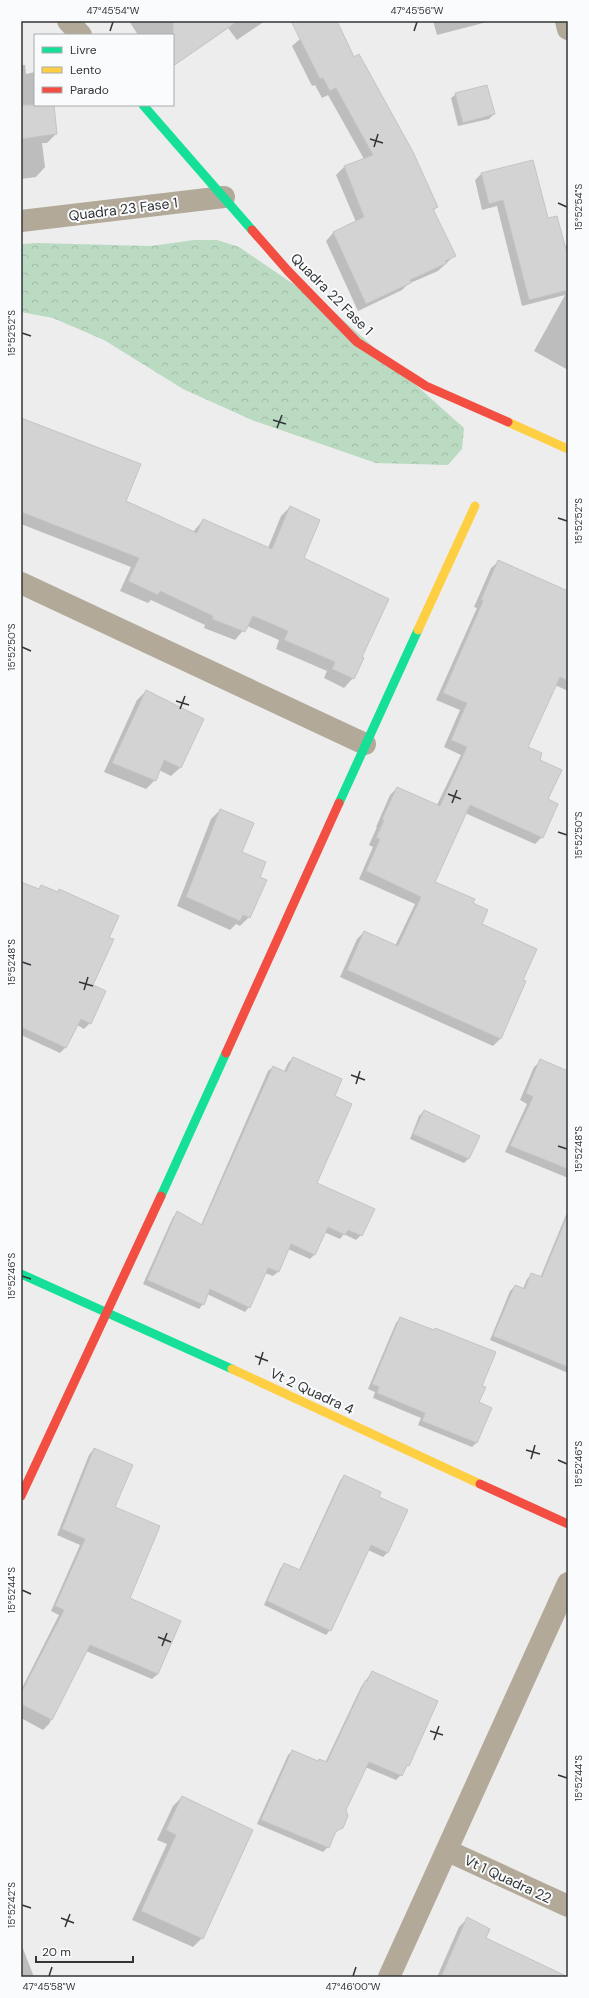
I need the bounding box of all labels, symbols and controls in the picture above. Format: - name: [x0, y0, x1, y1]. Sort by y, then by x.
- text: 47°45'54"W: [87, 4, 140, 17]
- text: 47°45'56"W: [390, 4, 444, 17]
- legend: [34, 34, 174, 106]
- text: Livre: [70, 42, 97, 58]
- text: Lento: [70, 62, 101, 78]
- text: Parado: [70, 82, 109, 98]
- text: 15°52'54"S: [572, 184, 585, 230]
- street label: Quadra 23 Fase 1: [68, 193, 178, 225]
- street label: Quadra 22 Fase 1: [287, 249, 377, 339]
- text: 15°52'52"S: [5, 310, 18, 356]
- text: 15°52'52"S: [572, 498, 585, 544]
- text: 15°52'50"S: [5, 623, 18, 671]
- text: 15°52'50"S: [572, 811, 585, 859]
- text: 15°52'48"S: [5, 939, 18, 985]
- text: 15°52'48"S: [572, 1126, 585, 1172]
- text: 15°52'46"S: [5, 1253, 18, 1299]
- street label: Vt 2 Quadra 4: [267, 1364, 357, 1418]
- text: 15°52'46"S: [572, 1441, 585, 1487]
- text: 15°52'44"S: [5, 1567, 18, 1613]
- text: 15°52'44"S: [572, 1755, 585, 1801]
- street label: Vt 1 Quadra 22: [461, 1851, 555, 1907]
- text: 15°52'42"S: [5, 1882, 18, 1928]
- scale bar: [36, 1938, 133, 1964]
- text: 20 m: [42, 1944, 71, 1960]
- text: 47°45'58"W: [23, 1980, 76, 1993]
- text: 47°46'00"W: [325, 1980, 381, 1993]

